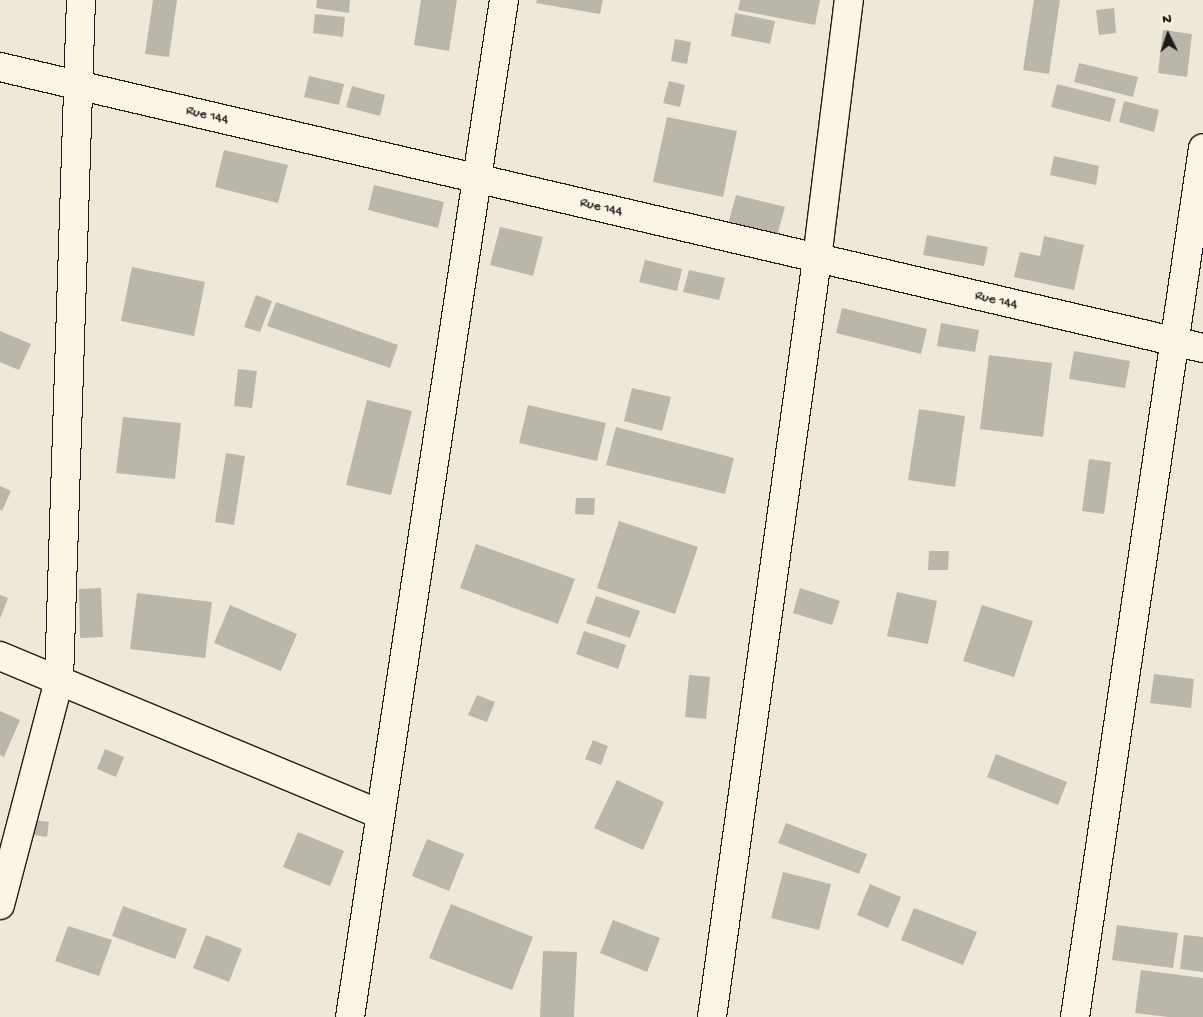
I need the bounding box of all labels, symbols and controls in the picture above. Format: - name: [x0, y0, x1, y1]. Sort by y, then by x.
- north arrow: [1143, 10, 1193, 60]
- text: N: [1162, 11, 1172, 28]
- street label: Rue 144: [184, 103, 230, 129]
- street label: Rue 144: [578, 195, 624, 221]
- street label: Rue 144: [973, 288, 1019, 314]

